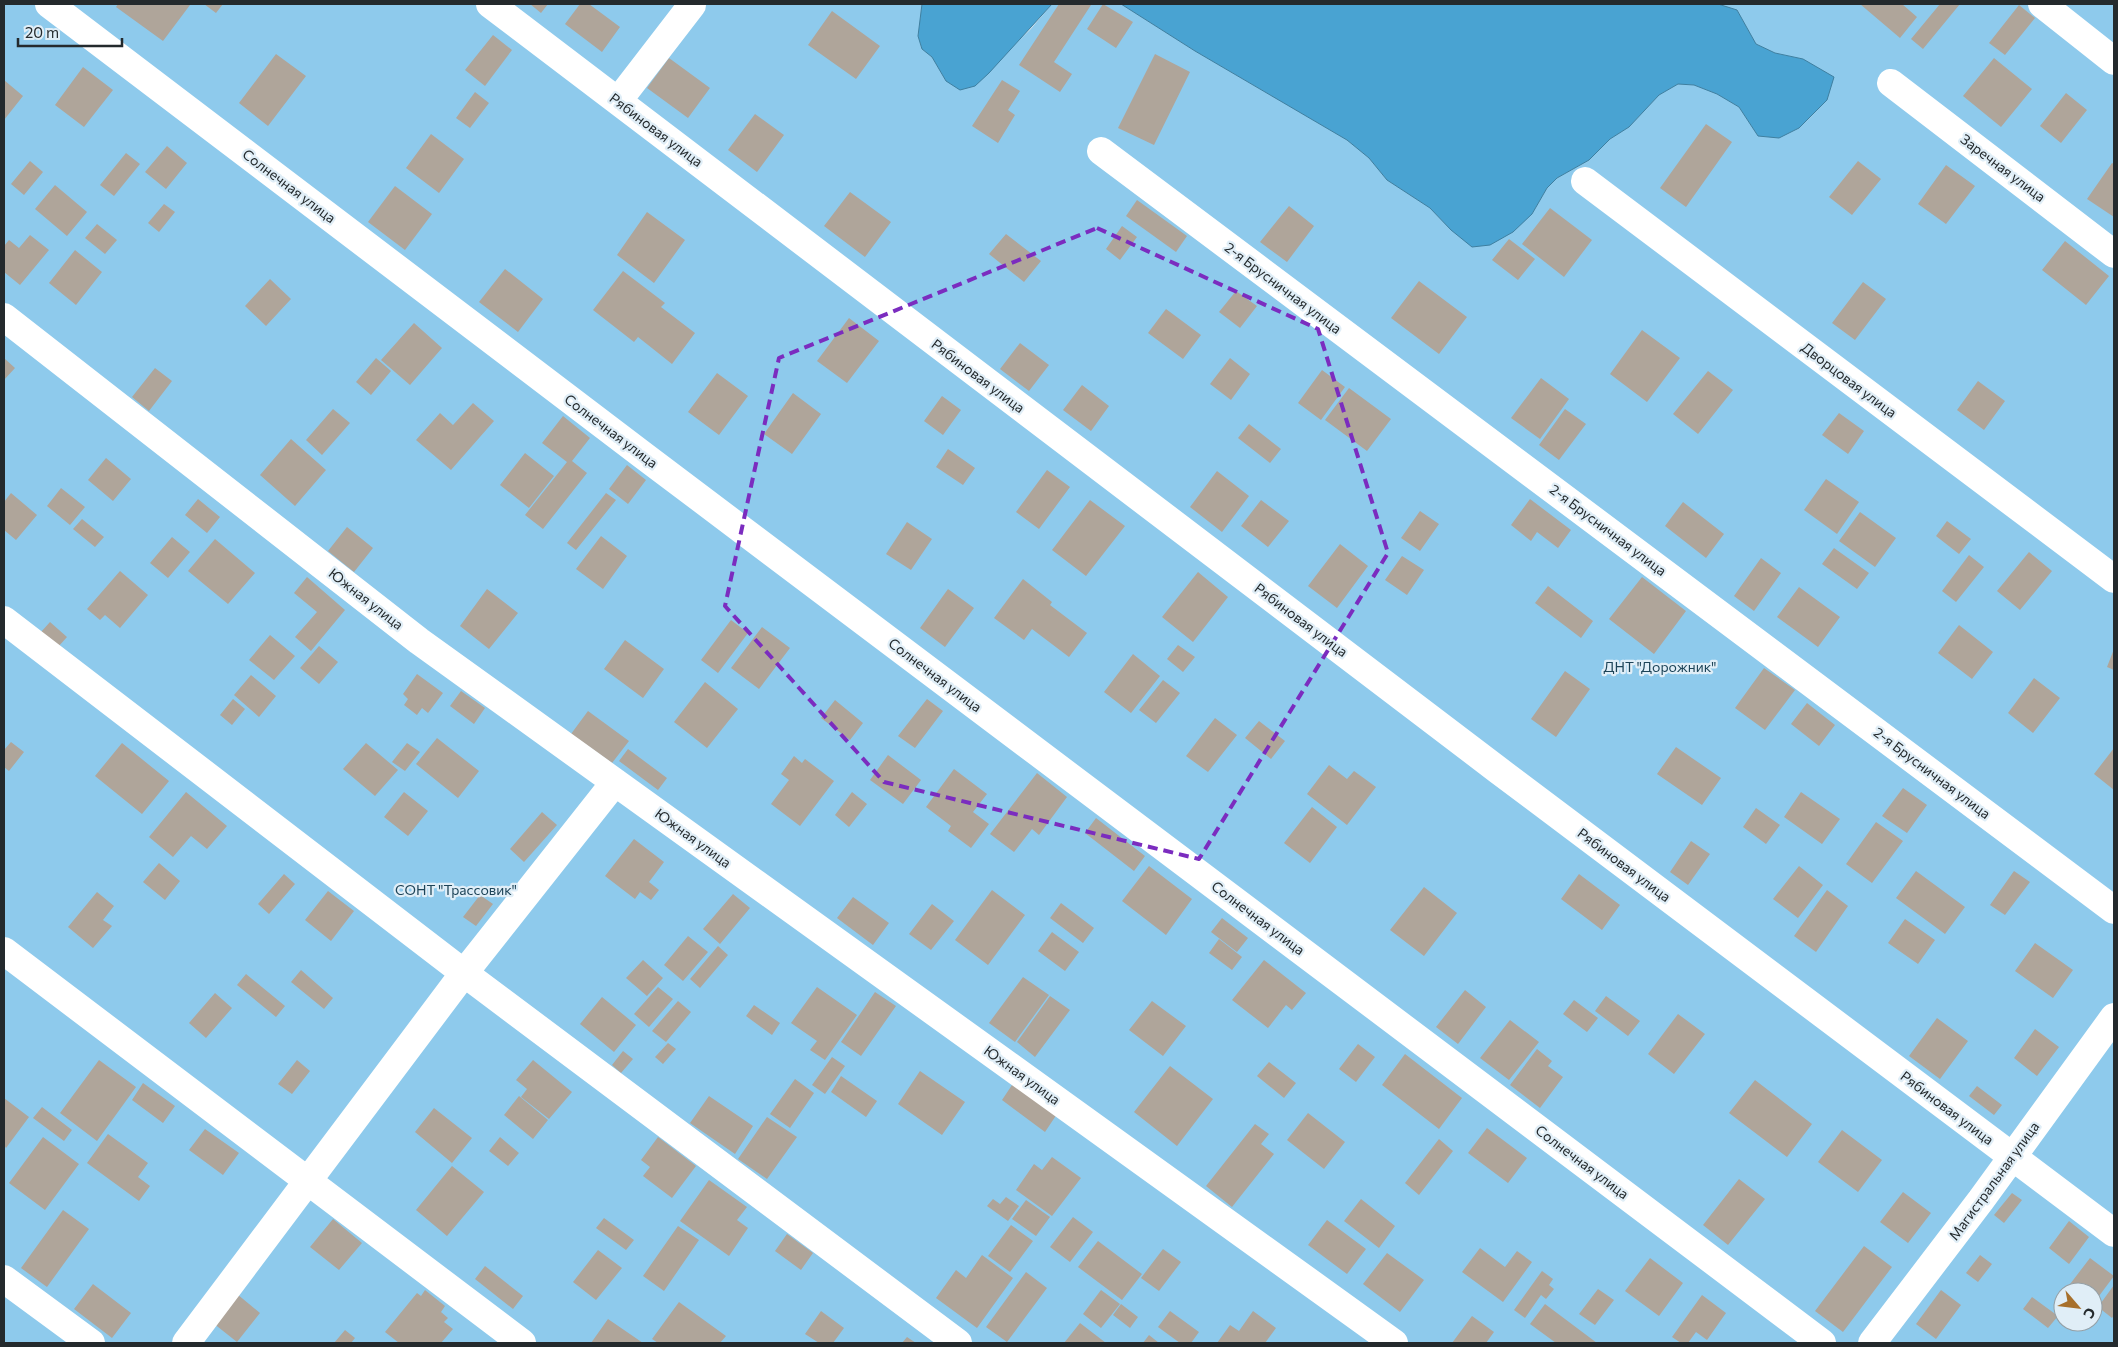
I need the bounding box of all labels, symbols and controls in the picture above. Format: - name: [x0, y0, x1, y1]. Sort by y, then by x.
- scale bar: [18, 15, 121, 47]
- text: 20 m: [25, 23, 59, 41]
- street label: Рябиновая улица: [606, 89, 706, 170]
- street label: Заречная улица: [1958, 130, 2049, 205]
- street label: Солнечная улица: [239, 145, 339, 226]
- street label: 2-я Брусничная улица: [1222, 238, 1345, 337]
- street label: Рябиновая улица: [928, 335, 1028, 416]
- street label: Дворцовая улица: [1798, 338, 1900, 421]
- street label: Солнечная улица: [561, 390, 661, 471]
- street label: 2-я Брусничная улица: [1547, 480, 1670, 579]
- street label: Южная улица: [326, 564, 407, 633]
- street label: Рябиновая улица: [1251, 579, 1351, 660]
- street label: Солнечная улица: [885, 634, 985, 715]
- park label: ДНТ "Дорожник": [1604, 658, 1716, 675]
- street label: 2-я Брусничная улица: [1871, 723, 1994, 822]
- street label: Южная улица: [652, 804, 735, 871]
- street label: Рябиновая улица: [1574, 824, 1674, 905]
- street label: Солнечная улица: [1208, 877, 1308, 958]
- park label: СОНТ "Трассовик": [395, 881, 517, 898]
- street label: Южная улица: [981, 1041, 1064, 1108]
- street label: Рябиновая улица: [1897, 1067, 1997, 1148]
- street label: Магистральная улица: [1945, 1118, 2042, 1243]
- street label: Солнечная улица: [1532, 1121, 1632, 1202]
- north arrow: [2053, 1282, 2103, 1332]
- text: С: [2080, 1305, 2100, 1322]

